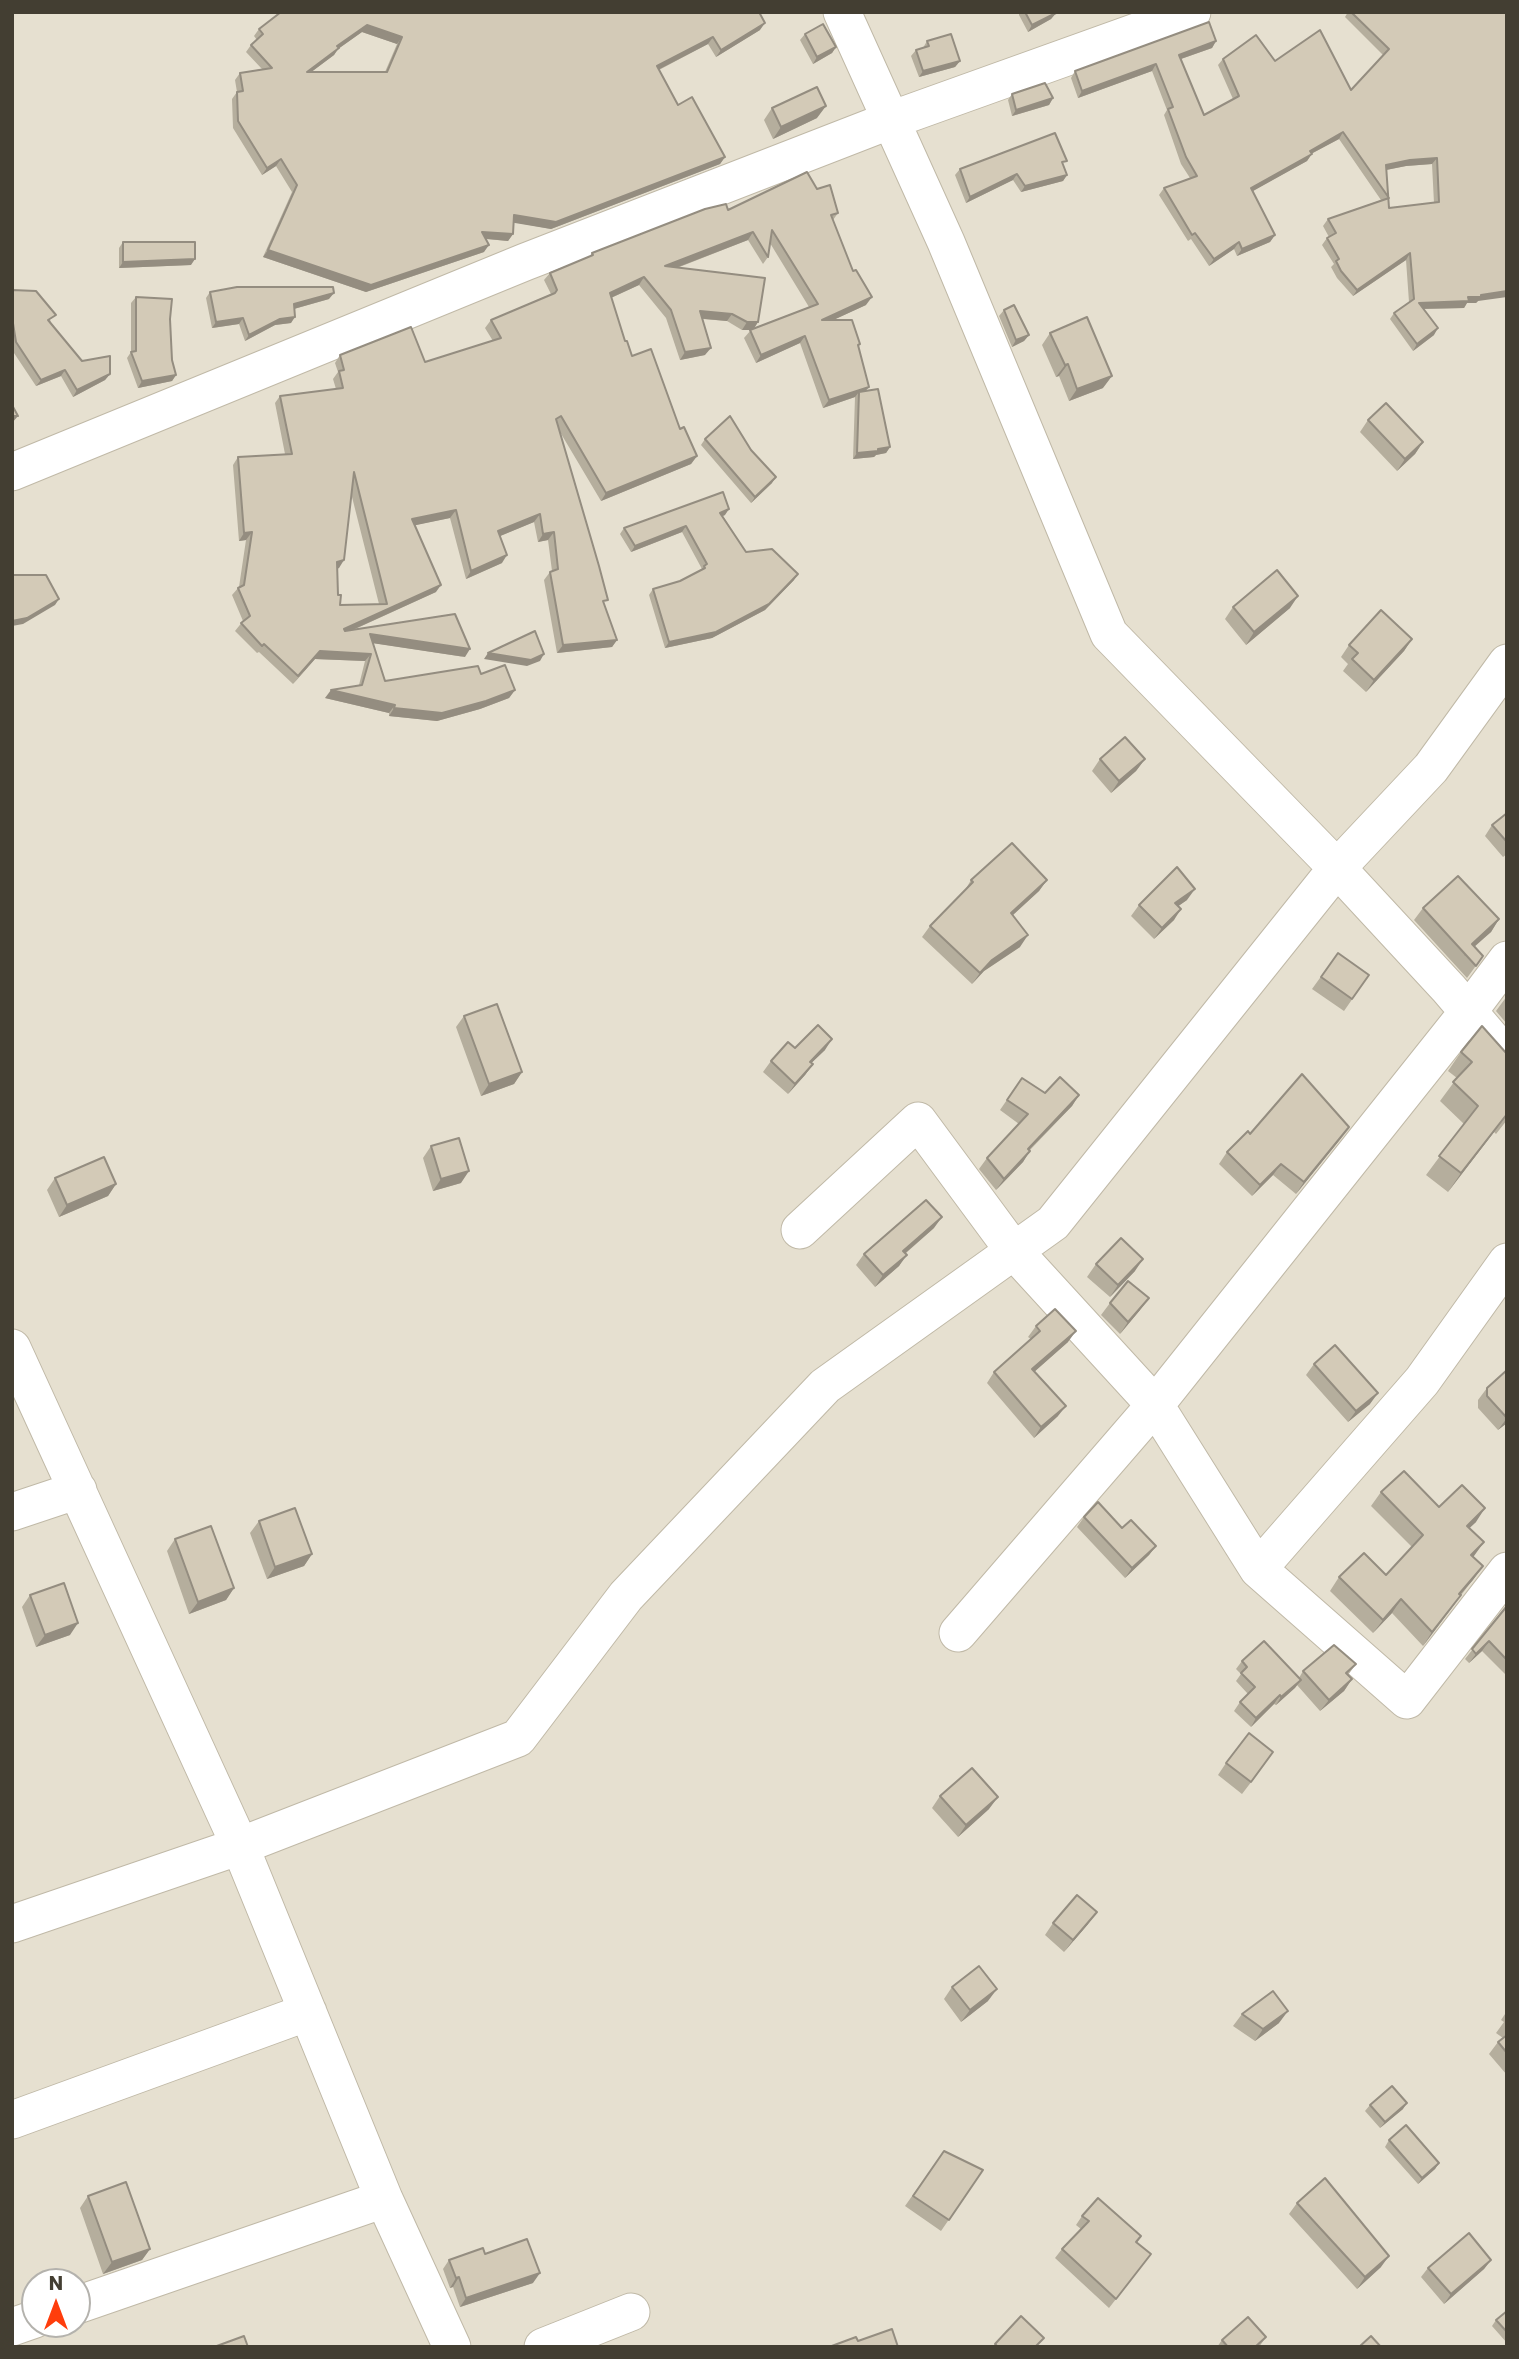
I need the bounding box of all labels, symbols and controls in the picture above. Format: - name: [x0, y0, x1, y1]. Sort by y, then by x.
- north arrow: [21, 2268, 91, 2338]
- text: N: [49, 2270, 63, 2297]

